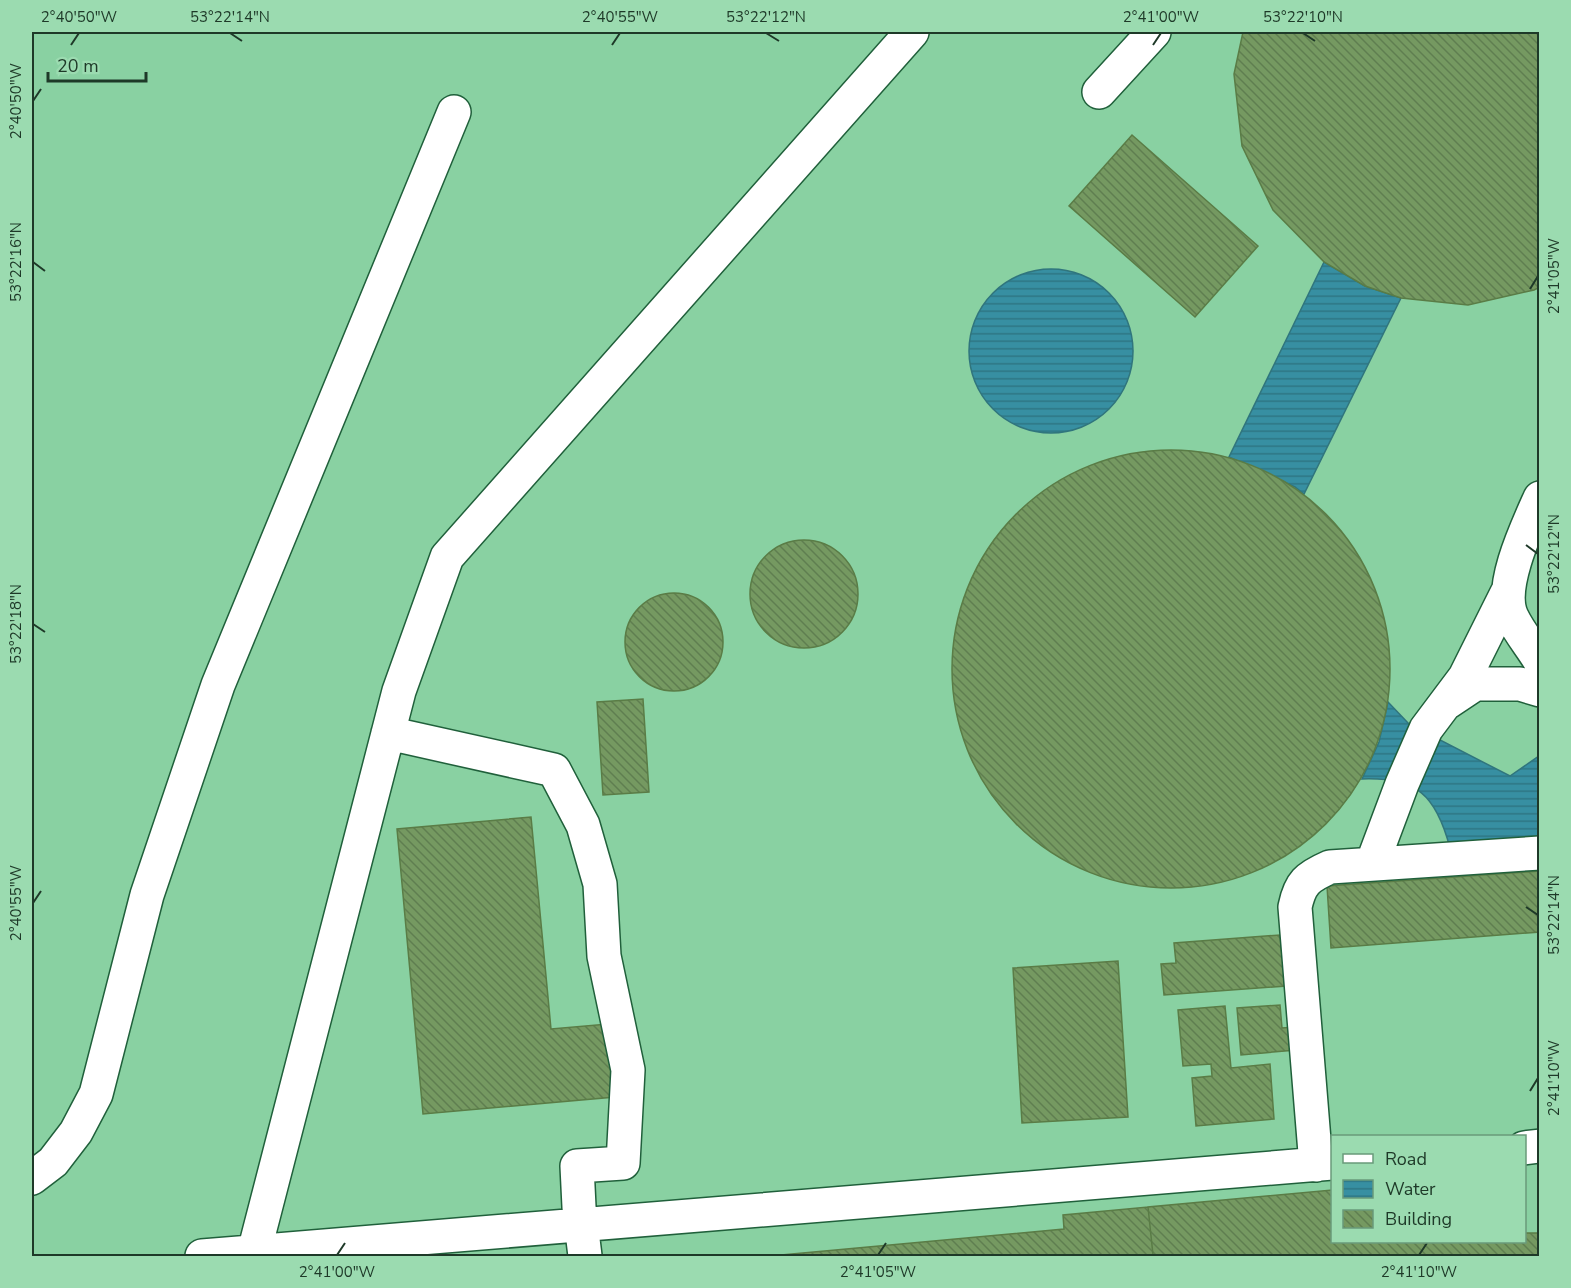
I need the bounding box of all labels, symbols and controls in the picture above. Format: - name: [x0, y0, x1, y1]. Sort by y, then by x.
- text: 2°40'50"W: [41, 7, 118, 27]
- text: 53°22'14"N: [190, 7, 270, 27]
- text: 2°40'55"W: [582, 7, 659, 27]
- text: 53°22'12"N: [726, 7, 806, 27]
- text: 2°41'00"W: [1123, 7, 1200, 27]
- text: 53°22'10"N: [1263, 7, 1343, 27]
- scale bar: [48, 45, 146, 83]
- text: 20 m: [57, 54, 99, 78]
- text: 2°40'50"W: [6, 62, 26, 139]
- text: 53°22'16"N: [6, 222, 26, 302]
- text: 2°41'05"W: [1544, 237, 1564, 314]
- text: 53°22'12"N: [1544, 514, 1564, 594]
- text: 53°22'18"N: [6, 584, 26, 664]
- text: 2°40'55"W: [6, 864, 26, 941]
- text: 53°22'14"N: [1544, 875, 1564, 955]
- text: 2°41'10"W: [1544, 1039, 1564, 1116]
- legend: [1331, 1135, 1526, 1243]
- text: Road: [1385, 1147, 1427, 1171]
- text: Water: [1385, 1177, 1436, 1201]
- text: Building: [1385, 1207, 1452, 1231]
- text: 2°41'00"W: [299, 1262, 376, 1282]
- text: 2°41'05"W: [840, 1262, 917, 1282]
- text: 2°41'10"W: [1381, 1262, 1458, 1282]

